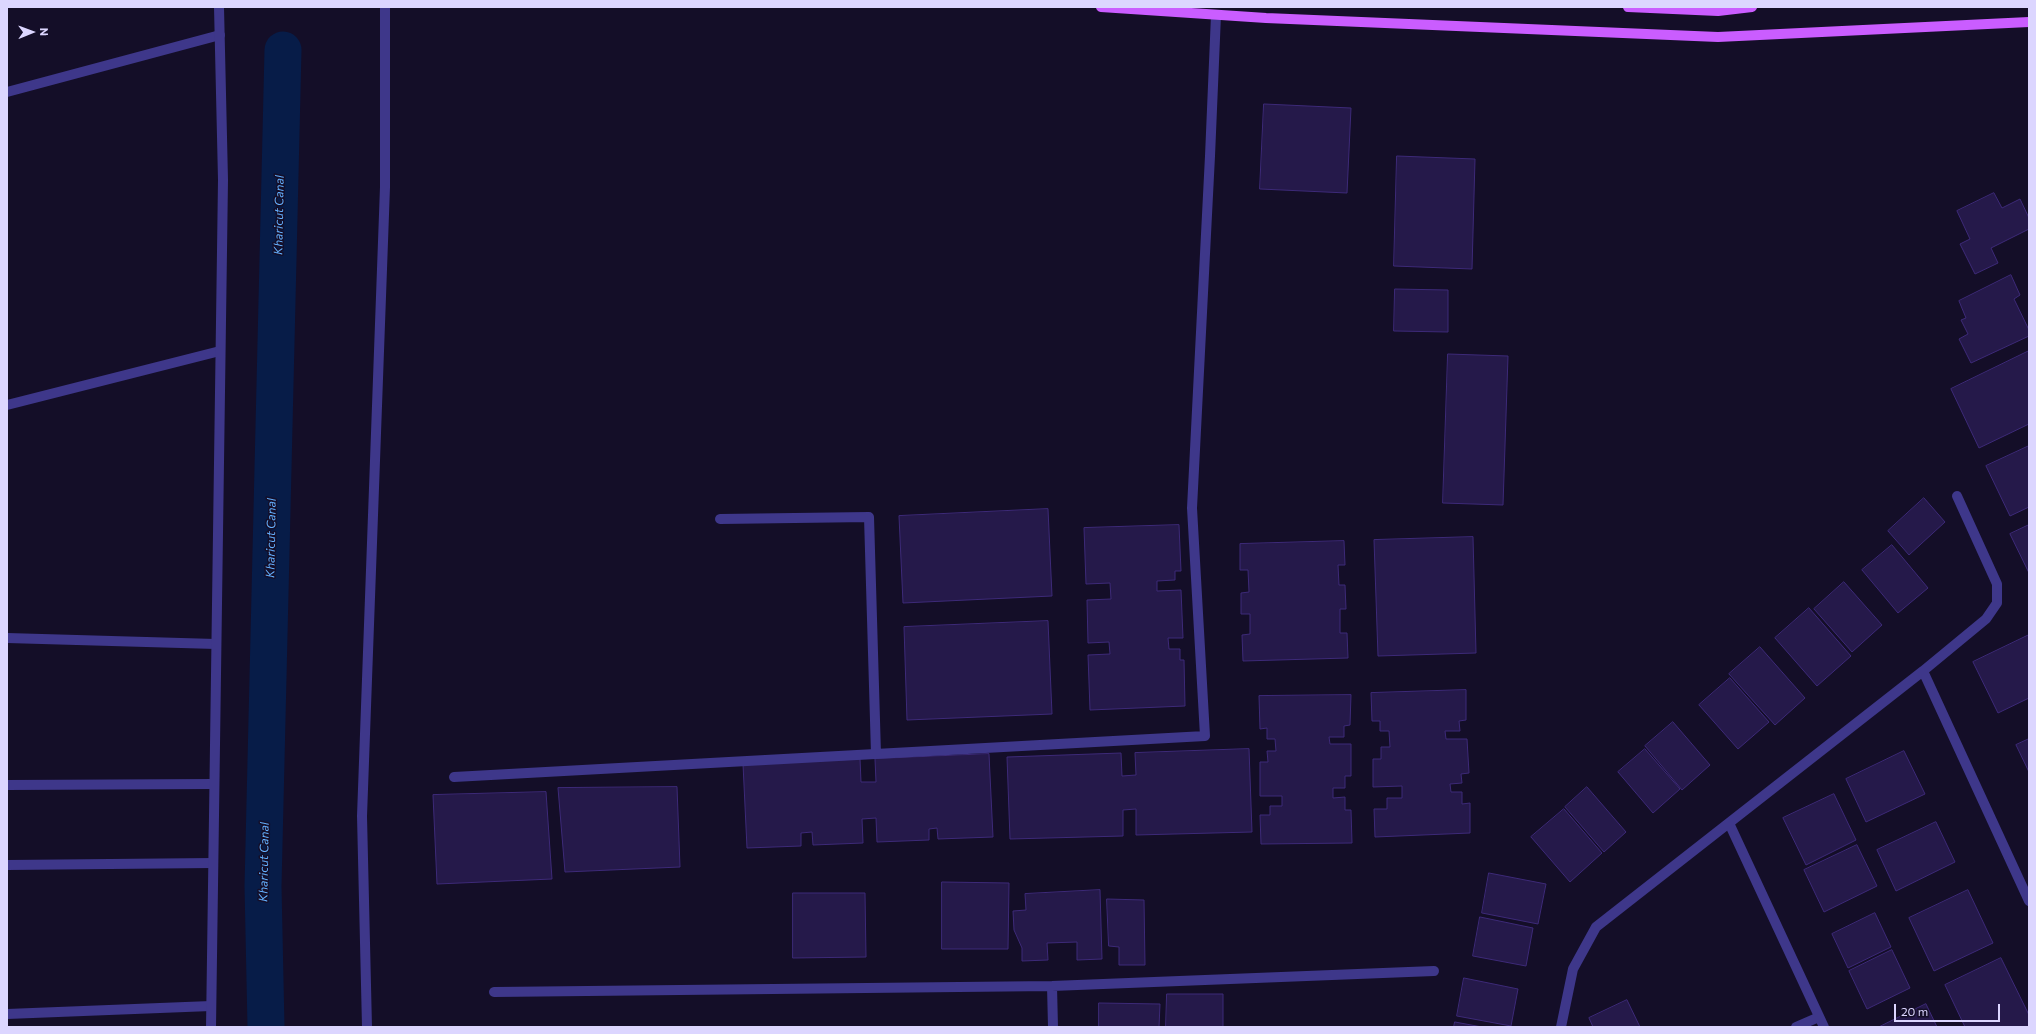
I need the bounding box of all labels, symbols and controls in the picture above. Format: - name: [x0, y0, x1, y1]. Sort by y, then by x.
- north arrow: [12, 12, 52, 52]
- text: N: [38, 28, 51, 36]
- water label: Kharicut Canal: [271, 175, 287, 255]
- water label: Kharicut Canal: [263, 498, 279, 578]
- water label: Kharicut Canal: [256, 822, 272, 902]
- scale bar: [1896, 996, 2002, 1022]
- text: 20 m: [1901, 1004, 1928, 1018]

